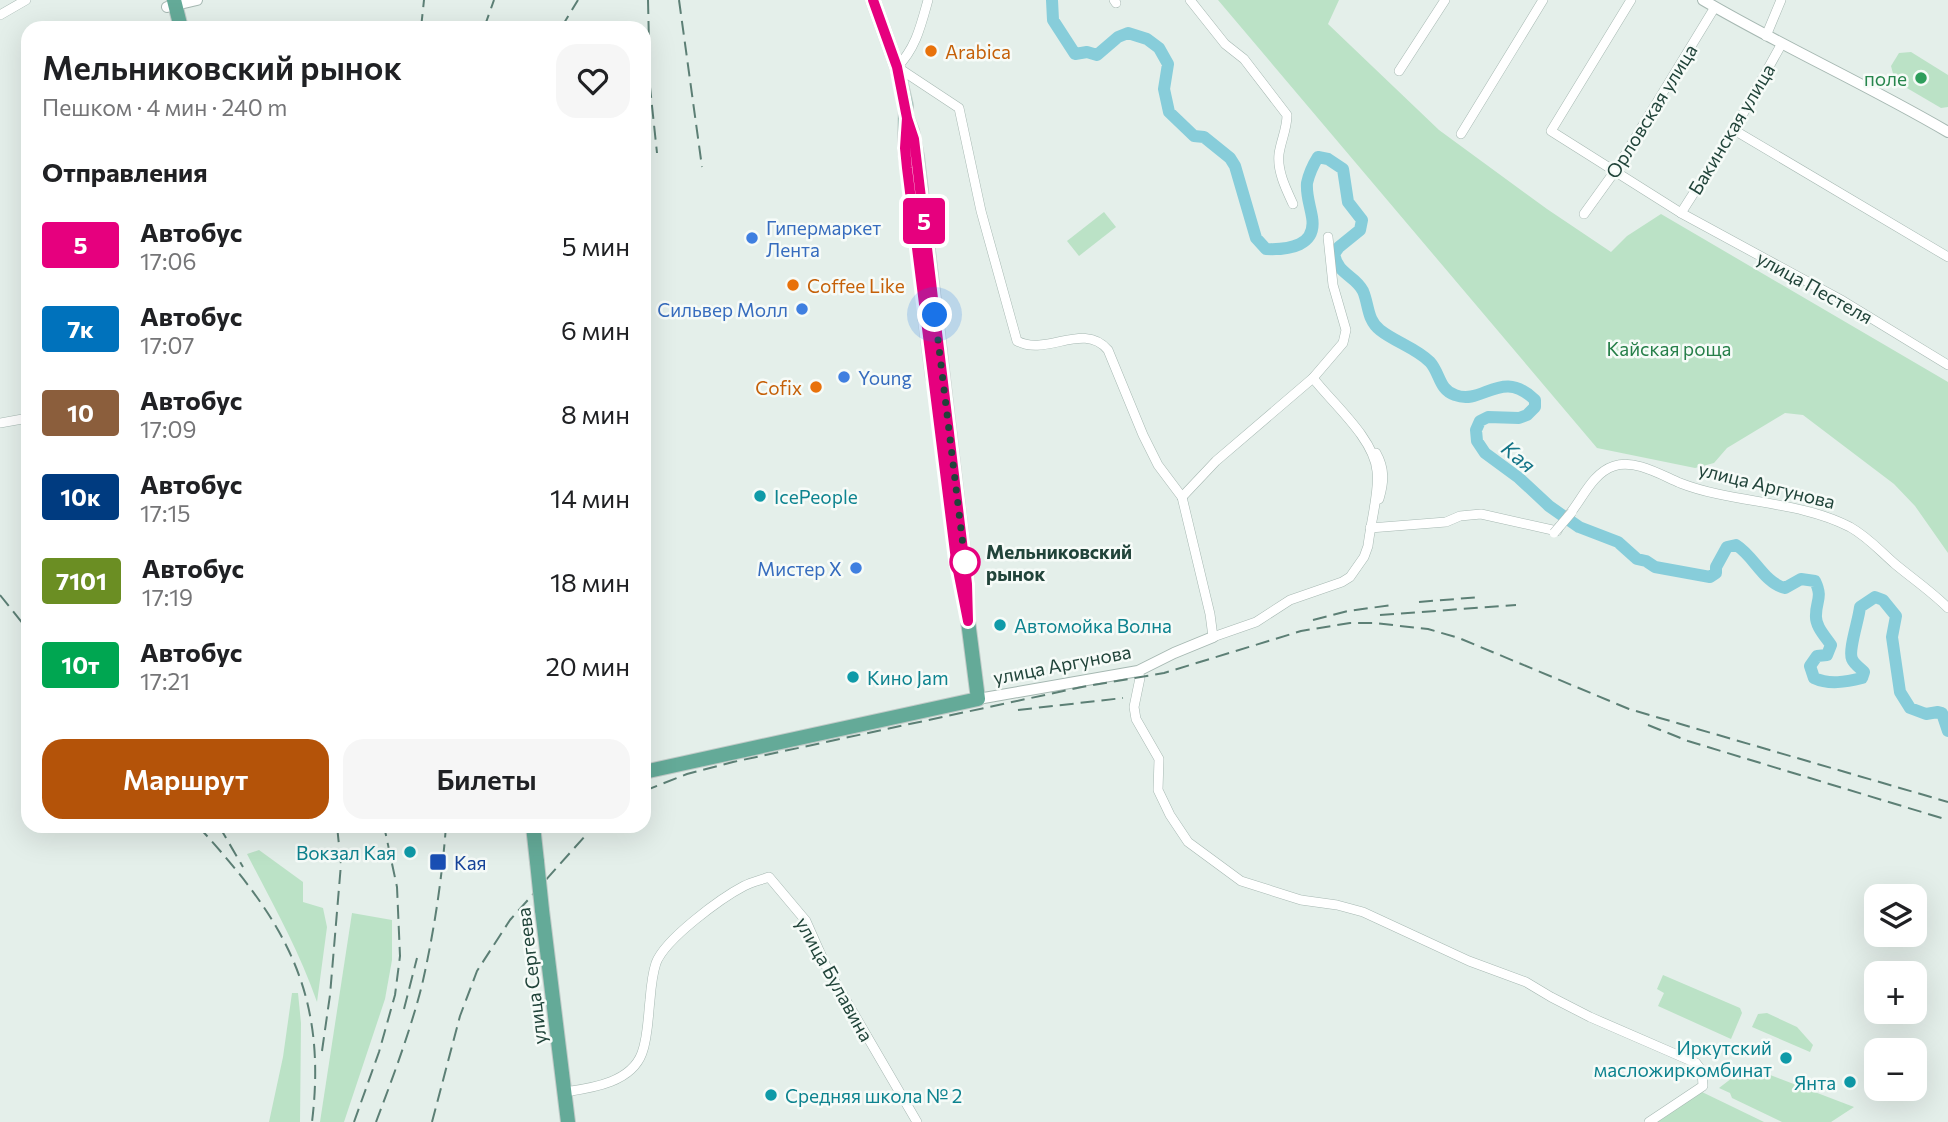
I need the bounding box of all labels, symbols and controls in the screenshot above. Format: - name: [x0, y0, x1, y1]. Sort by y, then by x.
- place label: Arabica: [945, 40, 1011, 63]
- street label: Орловская улица: [1600, 40, 1702, 182]
- marker: Arabica: [923, 43, 939, 59]
- button: heart: [556, 44, 630, 118]
- text: Мельниковский рынок: [42, 46, 402, 87]
- street label: Бакинская улица: [1683, 59, 1779, 199]
- place label: поле: [1864, 67, 1907, 90]
- marker: поле: [1913, 70, 1929, 86]
- text: Пешком · 4 мин · 240 m: [42, 93, 287, 121]
- text: Отправления: [42, 156, 208, 187]
- line badge: 5: [901, 198, 947, 244]
- text: 5: [917, 206, 931, 235]
- text: Автобус: [140, 216, 242, 247]
- place label: Гипермаркет Лента: [766, 216, 881, 261]
- text: 5: [74, 230, 88, 259]
- text: 5 мин: [562, 230, 630, 261]
- marker: Гипермаркет Лента: [744, 230, 760, 246]
- street label: улица Пестеля: [1753, 246, 1877, 328]
- text: 17:06: [140, 247, 196, 275]
- place label: Coffee Like: [807, 274, 905, 297]
- marker: Coffee Like: [785, 277, 801, 293]
- your location: [917, 297, 952, 332]
- place label: Сильвер Молл: [657, 298, 788, 321]
- text: Автобус: [140, 300, 242, 331]
- marker: Сильвер Молл: [794, 301, 810, 317]
- text: 7к: [67, 314, 94, 343]
- text: 6 мин: [561, 314, 630, 345]
- text: 17:07: [140, 331, 194, 359]
- park label: Кайская роща: [1607, 337, 1731, 360]
- place label: Young: [858, 366, 912, 389]
- marker: Young: [836, 369, 852, 385]
- place label: Cofix: [755, 376, 802, 399]
- marker: Cofix: [808, 379, 824, 395]
- text: Автобус: [140, 384, 242, 415]
- text: 10: [67, 398, 94, 427]
- text: 8 мин: [561, 398, 630, 429]
- text: 17:09: [140, 415, 196, 443]
- water label: Кая: [1497, 435, 1541, 477]
- street label: улица Аргунова: [1696, 457, 1838, 513]
- text: Автобус: [140, 468, 242, 499]
- text: 10к: [60, 482, 101, 511]
- text: 14 мин: [550, 482, 630, 513]
- place label: IcePeople: [774, 485, 858, 508]
- marker: IcePeople: [752, 488, 768, 504]
- text: 17:15: [140, 499, 190, 527]
- place label: Мельниковский рынок: [986, 540, 1132, 585]
- marker: Мельниковский рынок: [950, 547, 980, 577]
- text: Автобус: [142, 552, 244, 583]
- place label: Мистер Х: [757, 557, 842, 580]
- marker: Мистер Х: [848, 560, 864, 576]
- text: 7101: [56, 566, 107, 595]
- text: 18 мин: [550, 566, 630, 597]
- text: 17:19: [142, 583, 193, 611]
- place label: Автомойка Волна: [1014, 614, 1172, 637]
- marker: Автомойка Волна: [992, 617, 1008, 633]
- text: Автобус: [140, 636, 242, 667]
- street label: улица Аргунова: [991, 639, 1133, 689]
- text: 10т: [61, 650, 100, 679]
- text: 20 мин: [545, 650, 630, 681]
- place label: Кино Jam: [867, 666, 949, 689]
- text: 17:21: [140, 667, 190, 695]
- marker: Кино Jam: [845, 669, 861, 685]
- button: Маршрут: [42, 739, 329, 819]
- button: Билеты: [343, 739, 630, 819]
- place label: Вокзал Кая: [296, 841, 396, 864]
- marker: Вокзал Кая: [402, 844, 418, 860]
- place label: Кая: [454, 851, 487, 874]
- marker: Кая: [428, 852, 448, 872]
- map controls: [1864, 884, 1927, 1101]
- button: layers: [1864, 884, 1927, 947]
- street label: улица Сергеева: [511, 906, 551, 1046]
- street label: улица Булавина: [791, 913, 879, 1045]
- button: +: [1864, 961, 1927, 1024]
- place label: Иркутский масложиркомбинат: [1594, 1036, 1772, 1081]
- button: −: [1864, 1038, 1927, 1101]
- marker: Иркутский масложиркомбинат: [1778, 1050, 1794, 1066]
- place label: Янта: [1794, 1071, 1836, 1094]
- marker: Янта: [1842, 1074, 1858, 1090]
- place label: Средняя школа № 2: [785, 1084, 962, 1107]
- marker: Средняя школа № 2: [763, 1087, 779, 1103]

